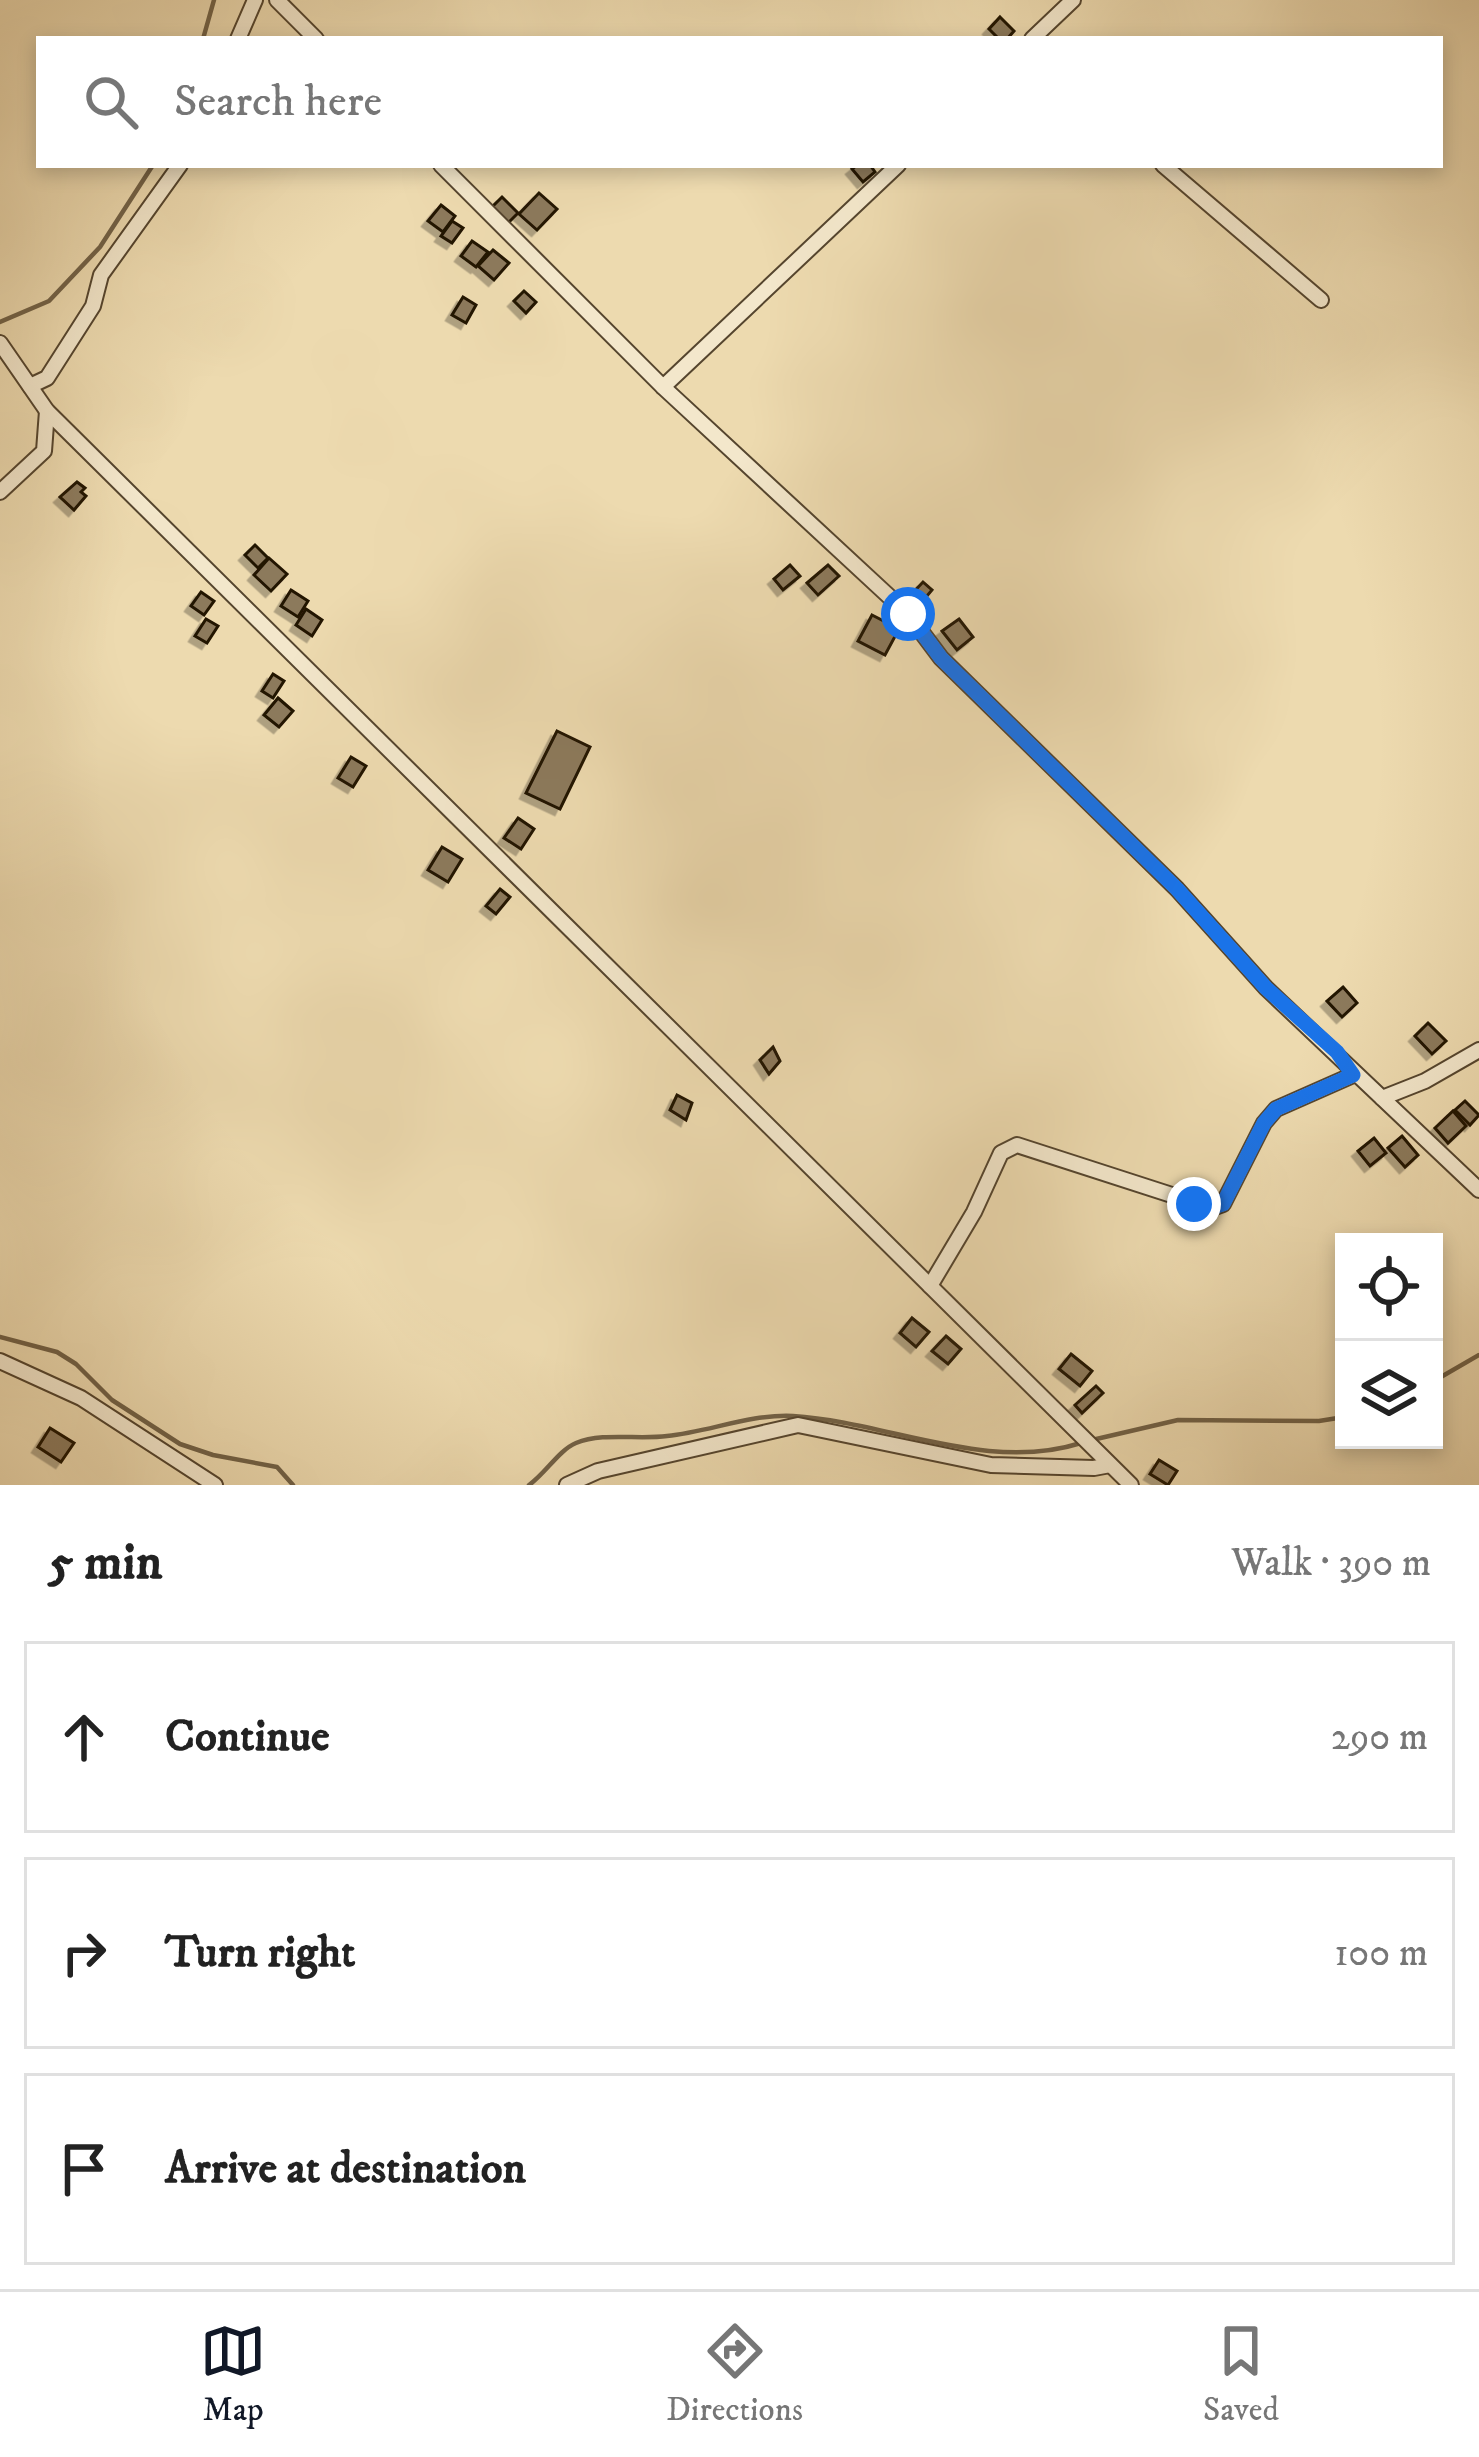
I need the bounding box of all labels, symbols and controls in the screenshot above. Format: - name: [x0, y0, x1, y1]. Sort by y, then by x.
- search box: [36, 36, 1443, 168]
- icon: search: [78, 69, 144, 135]
- text: Search here: [174, 74, 382, 130]
- route start: [881, 587, 935, 641]
- route end: [1167, 1177, 1221, 1231]
- map controls: [1335, 1233, 1443, 1449]
- button: locate: [1335, 1233, 1443, 1341]
- button: layers: [1335, 1341, 1443, 1449]
- text: 5 min: [48, 1531, 162, 1595]
- text: Walk · 390 m: [1231, 1539, 1431, 1588]
- icon: ahead: [51, 1704, 117, 1770]
- text: Continue: [165, 1709, 330, 1765]
- text: 290 m: [1331, 1713, 1428, 1762]
- icon: right: [51, 1920, 117, 1986]
- text: Turn right: [165, 1925, 355, 1981]
- text: 100 m: [1334, 1929, 1428, 1978]
- icon: arrive: [51, 2136, 117, 2202]
- text: Arrive at destination: [165, 2141, 526, 2197]
- tab: Map: [200, 2318, 266, 2431]
- tab: Directions: [666, 2318, 803, 2431]
- tab: Saved: [1203, 2318, 1279, 2431]

